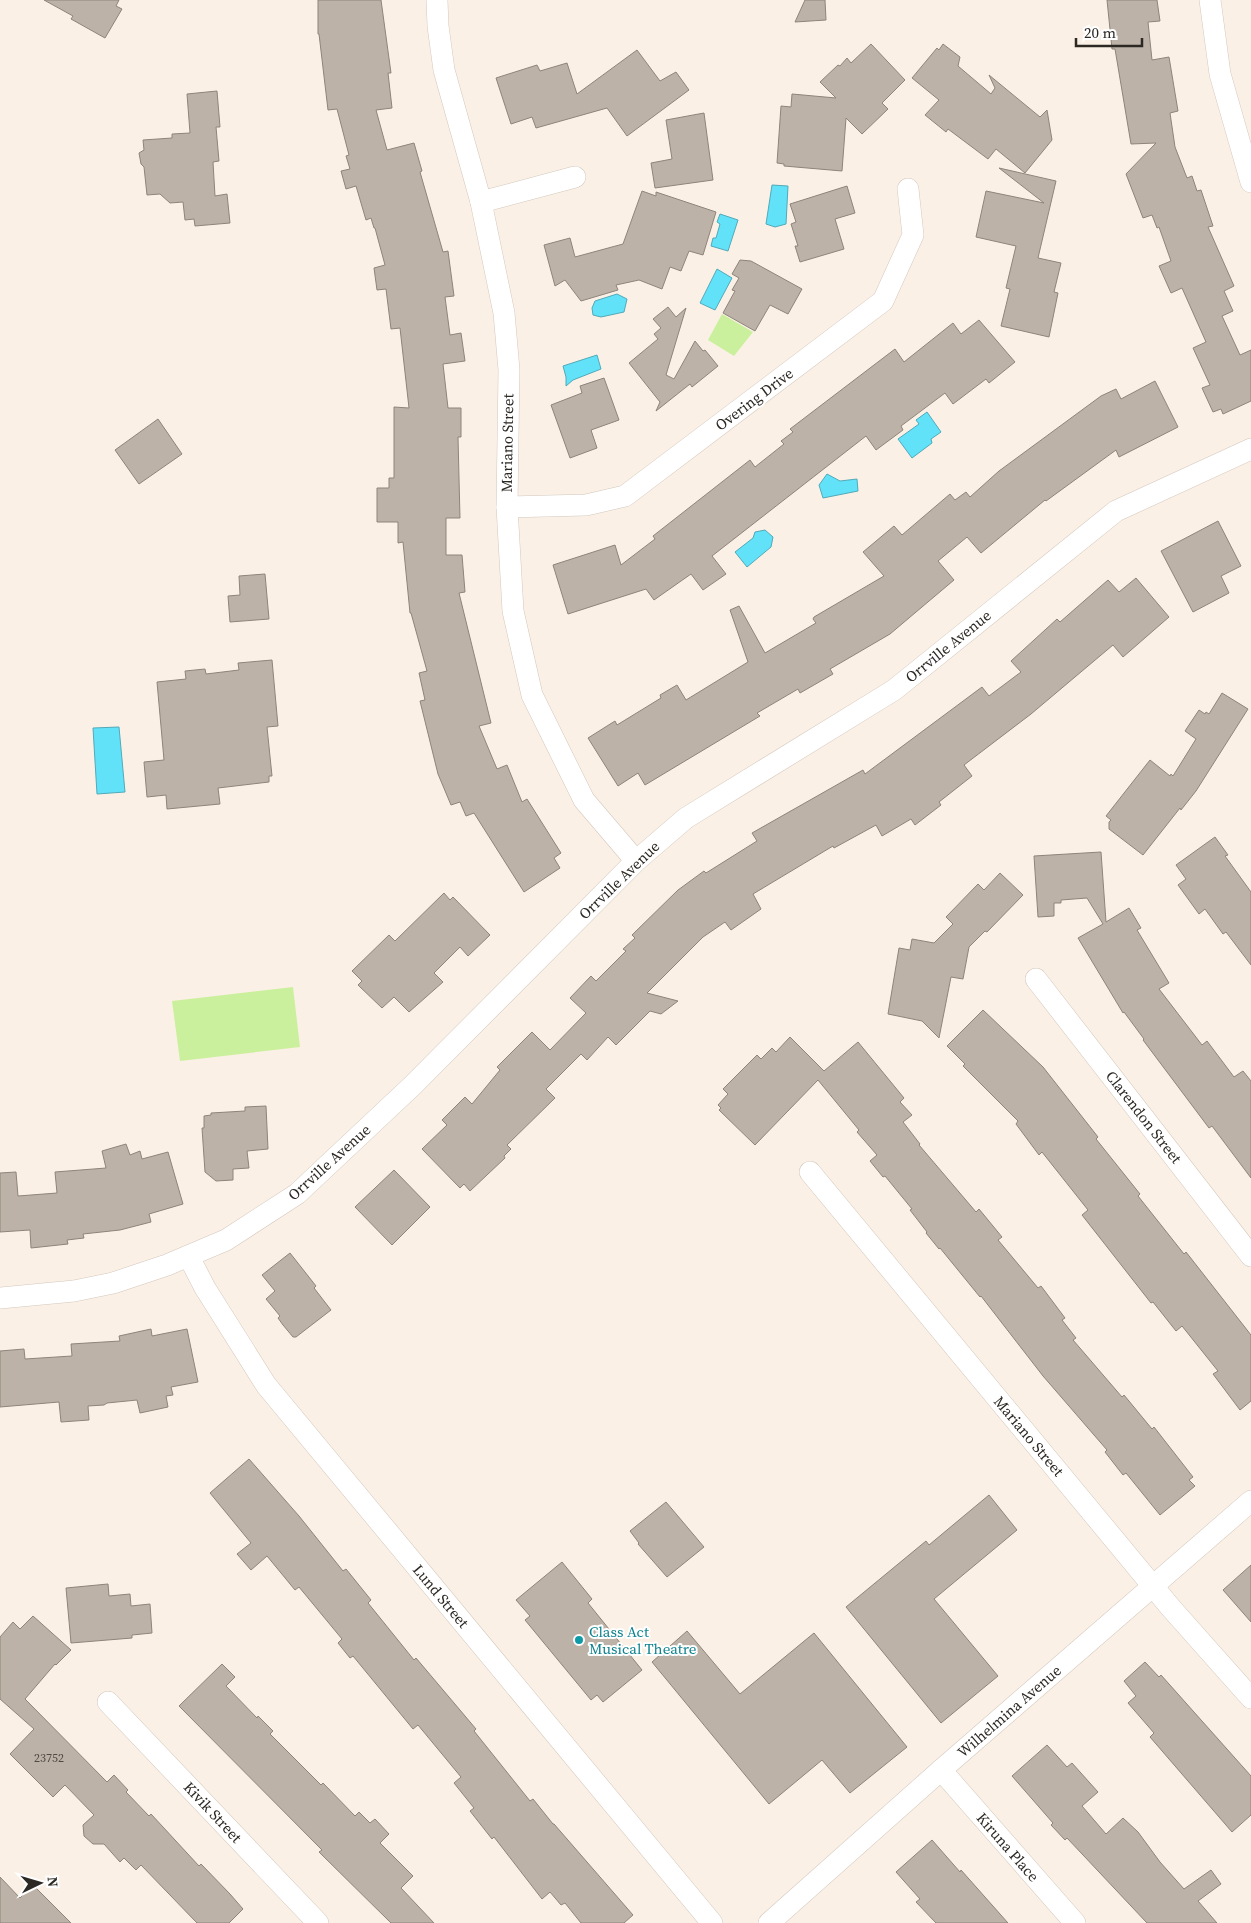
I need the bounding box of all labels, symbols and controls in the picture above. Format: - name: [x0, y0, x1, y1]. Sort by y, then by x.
- scale bar: [1076, 15, 1142, 47]
- text: 20 m: [1084, 22, 1116, 43]
- street label: Overing Drive: [711, 362, 798, 435]
- street label: Mariano Street: [496, 393, 518, 493]
- street label: Orrville Avenue: [901, 605, 996, 687]
- street label: Orrville Avenue: [574, 836, 664, 924]
- street label: Clarendon Street: [1101, 1066, 1187, 1168]
- street label: Orrville Avenue: [283, 1119, 375, 1205]
- street label: Mariano Street: [989, 1391, 1069, 1481]
- street label: Lund Street: [408, 1560, 474, 1632]
- place label: Class Act Musical Theatre: [589, 1621, 697, 1659]
- marker: Class Act Musical Theatre: [573, 1634, 585, 1646]
- street label: Wilhelmina Avenue: [952, 1660, 1066, 1762]
- house number: 23752: [34, 1750, 64, 1766]
- street label: Kivik Street: [179, 1777, 247, 1847]
- street label: Kiruna Place: [972, 1808, 1044, 1886]
- north arrow: [15, 1858, 65, 1908]
- text: N: [43, 1876, 63, 1888]

